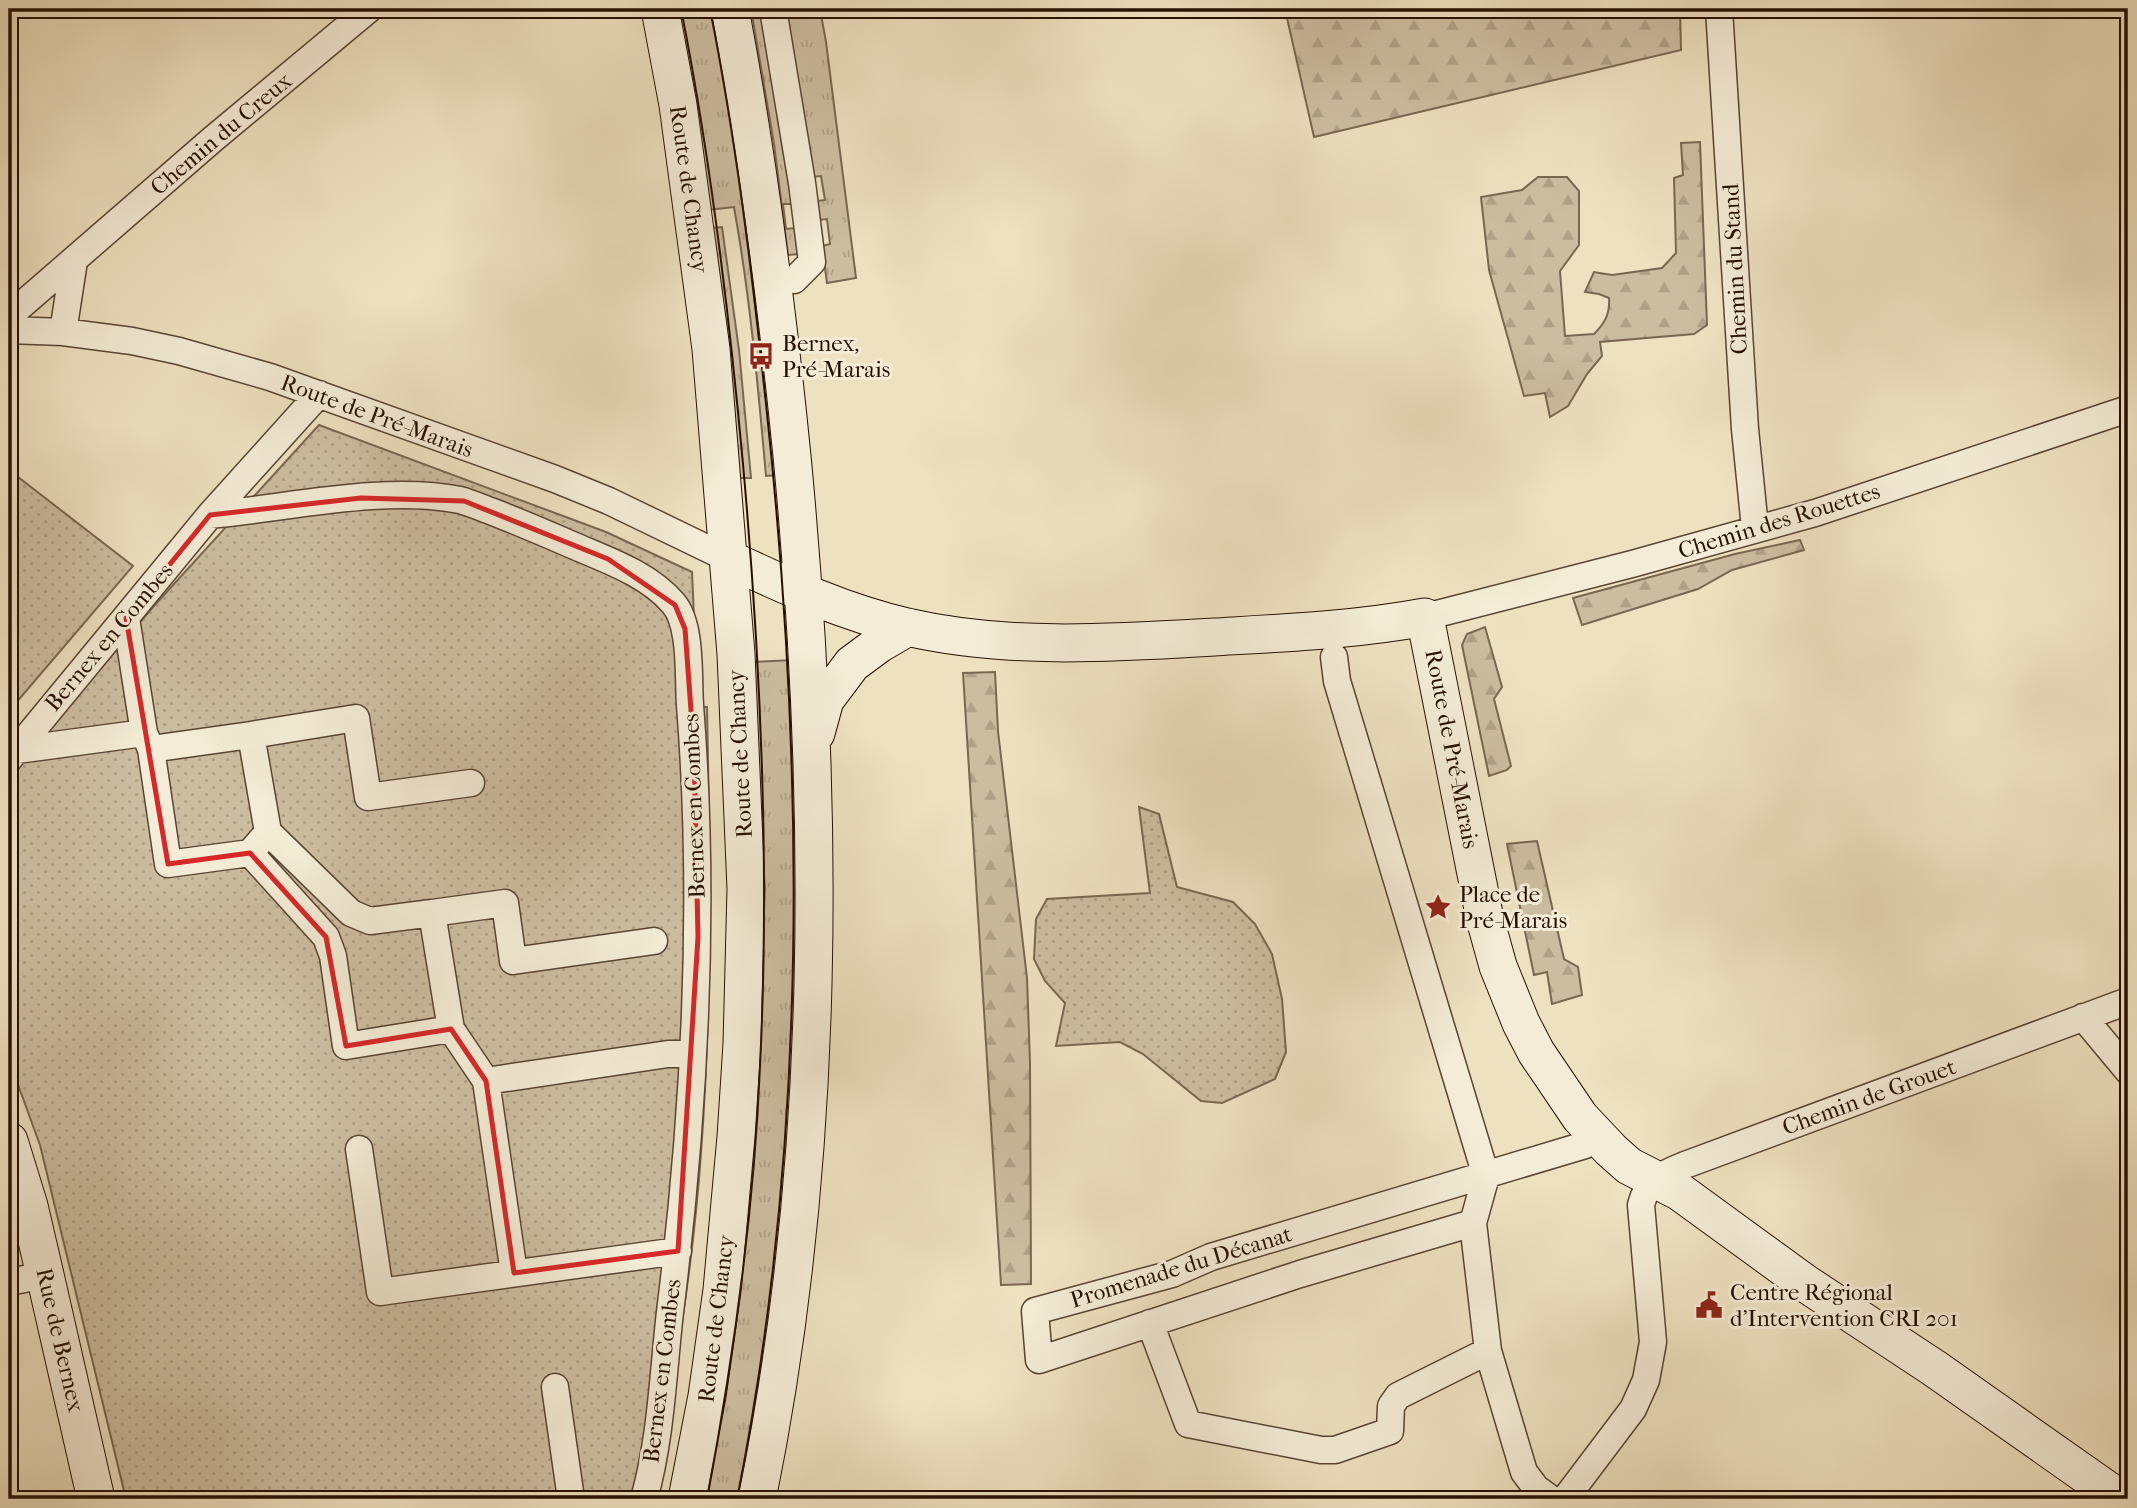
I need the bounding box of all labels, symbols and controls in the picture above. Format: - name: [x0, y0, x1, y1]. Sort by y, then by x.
- street label: Chemin du Creux: [145, 67, 297, 201]
- street label: Route de Chancy: [664, 104, 714, 275]
- street label: Chemin du Stand: [1717, 183, 1753, 355]
- place label: Bernex, Pré-Marais: [782, 330, 890, 383]
- bus stop icon: Bernex, Pré-Marais: [746, 341, 776, 371]
- street label: Route de Pré-Marais: [277, 369, 477, 463]
- street label: Chemin des Rouettes: [1675, 477, 1883, 565]
- street label: Bernex en Combes: [39, 557, 179, 717]
- street label: Route de Pré-Marais: [1419, 647, 1485, 851]
- street label: Route de Chancy: [722, 668, 758, 839]
- street label: Bernex en Combes: [677, 713, 711, 899]
- place label: Place de Pré-Marais: [1459, 881, 1567, 934]
- place icon: Place de Pré-Marais: [1423, 892, 1453, 922]
- street label: Chemin de Grouet: [1779, 1053, 1959, 1141]
- street label: Promenade du Décanat: [1067, 1220, 1295, 1314]
- street label: Route de Chancy: [692, 1233, 740, 1404]
- street label: Rue de Bernex: [30, 1265, 90, 1415]
- street label: Bernex en Combes: [637, 1277, 687, 1465]
- place label: Centre Régional d'Intervention CRI 201: [1730, 1279, 1958, 1332]
- public building icon: Centre Régional d'Intervention CRI 201: [1694, 1290, 1724, 1320]

